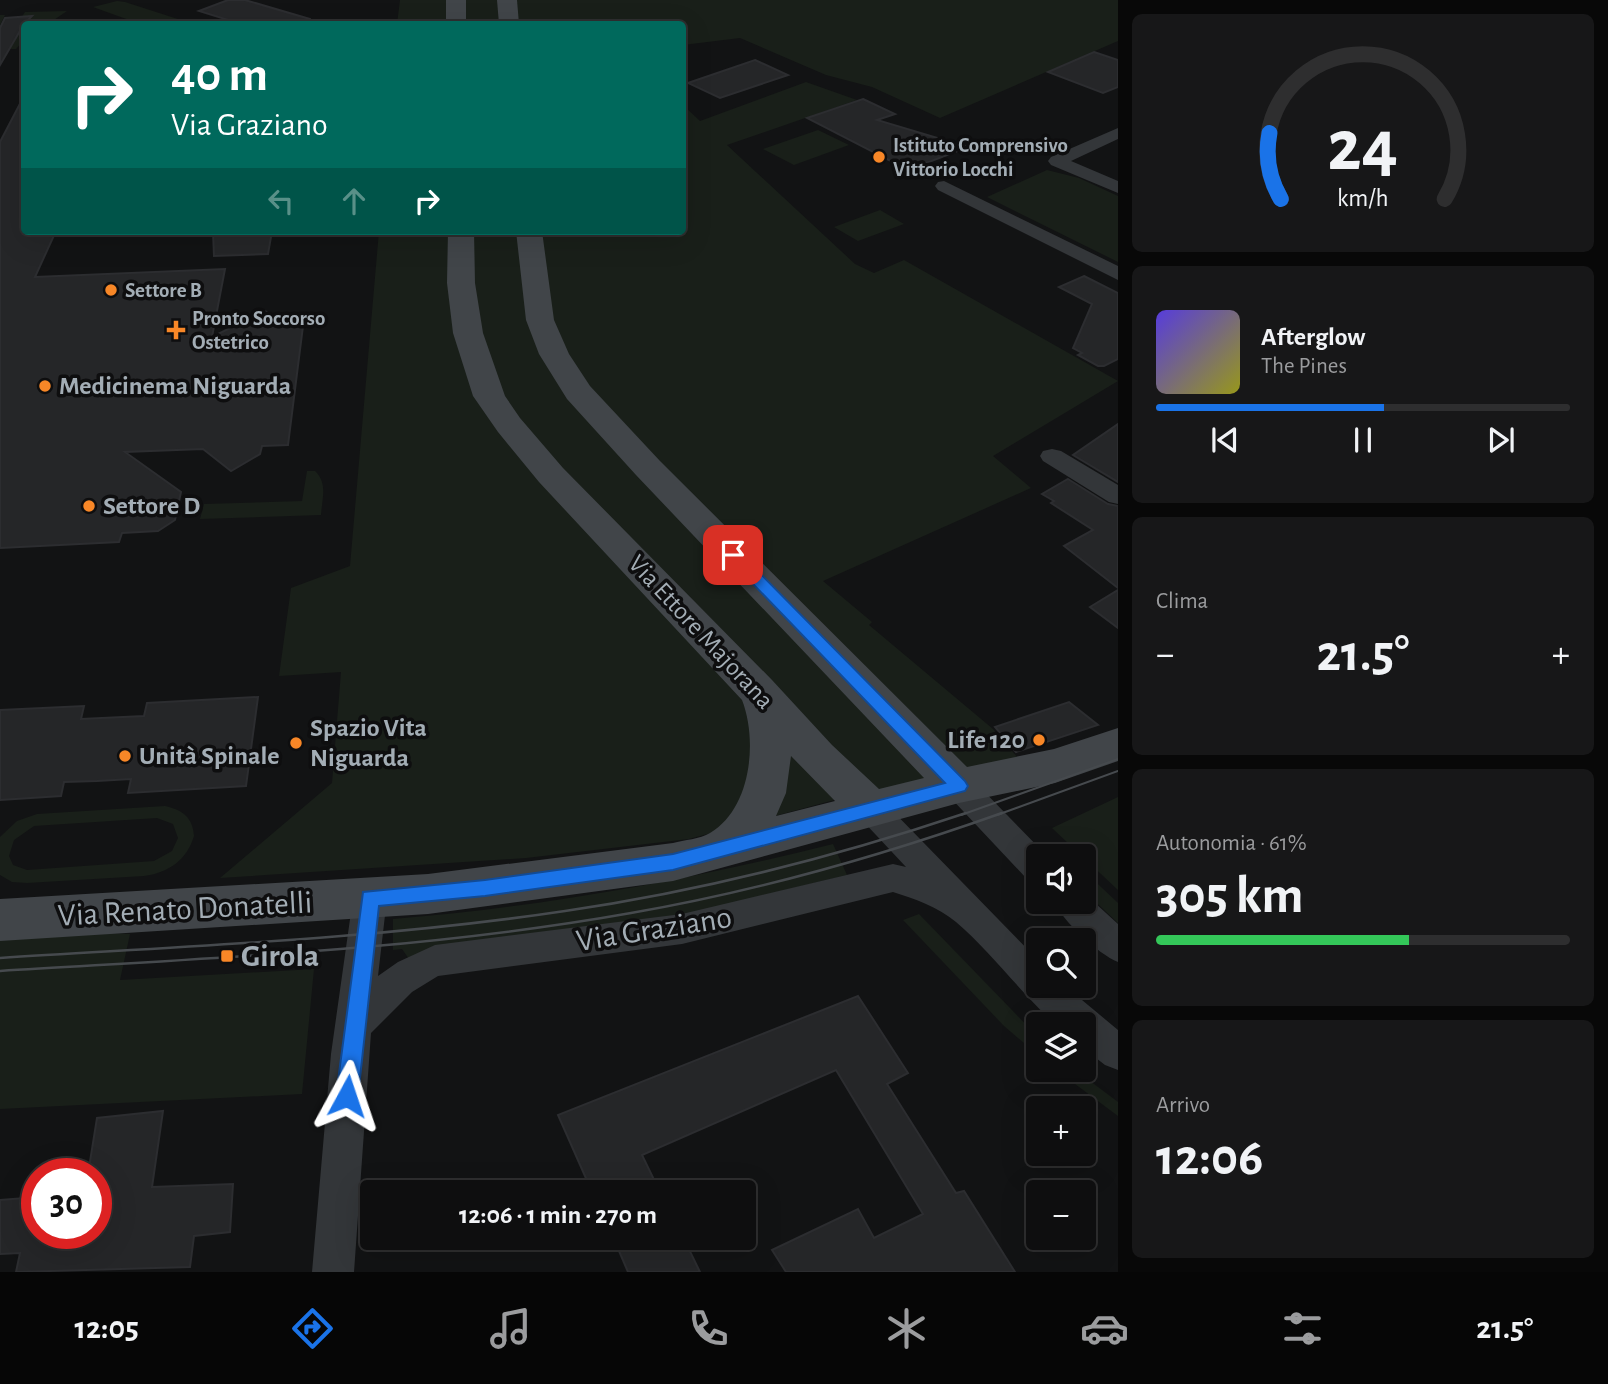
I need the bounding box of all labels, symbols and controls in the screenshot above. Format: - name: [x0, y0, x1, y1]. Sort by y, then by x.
- icon: right: [56, 49, 147, 140]
- text: 40 m: [171, 51, 268, 100]
- text: Via Graziano: [171, 109, 328, 141]
- text: 24: [1328, 111, 1398, 184]
- place label: Istituto Comprensivo Vittorio Locchi: [893, 135, 1068, 180]
- marker: Istituto Comprensivo Vittorio Locchi: [871, 149, 887, 165]
- icon: left: [262, 182, 300, 220]
- icon: ahead: [335, 182, 373, 220]
- icon: right: [408, 182, 446, 220]
- text: km/h: [1337, 186, 1389, 211]
- place label: Settore B: [125, 280, 202, 301]
- marker: Settore B: [103, 282, 119, 298]
- place label: Pronto Soccorso Ostetrico: [192, 308, 325, 353]
- marker: Pronto Soccorso Ostetrico: [166, 320, 186, 340]
- text: Afterglow: [1261, 324, 1365, 350]
- text: The Pines: [1261, 355, 1347, 378]
- place label: Medicinema Niguarda: [59, 373, 291, 399]
- marker: Medicinema Niguarda: [37, 378, 53, 394]
- icon: previous: [1206, 421, 1244, 459]
- icon: pause: [1344, 421, 1382, 459]
- icon: next: [1482, 421, 1520, 459]
- place label: Settore D: [103, 493, 200, 519]
- marker: Settore D: [81, 498, 97, 514]
- pin: [703, 525, 763, 585]
- icon: arrive: [714, 536, 752, 574]
- street label: Via Ettore Majorana: [623, 550, 779, 714]
- text: Clima: [1156, 590, 1208, 613]
- text: 21.5°: [1317, 628, 1409, 680]
- text: −: [1156, 636, 1174, 674]
- text: +: [1552, 636, 1570, 674]
- place label: Spazio Vita Niguarda: [310, 715, 427, 771]
- place label: Life 120: [947, 727, 1025, 753]
- marker: Life 120: [1031, 732, 1047, 748]
- marker: Spazio Vita Niguarda: [288, 735, 304, 751]
- place label: Unità Spinale: [139, 743, 280, 769]
- marker: Unità Spinale: [117, 748, 133, 764]
- text: Autonomia · 61%: [1156, 832, 1307, 855]
- map controls: [1026, 844, 1096, 1250]
- button: sound: [1026, 844, 1096, 914]
- text: 305 km: [1156, 870, 1304, 922]
- street label: Via Renato Donatelli: [57, 886, 313, 932]
- street label: Via Graziano: [574, 901, 734, 957]
- button: search: [1026, 928, 1096, 998]
- place label: Girola: [241, 940, 319, 972]
- marker: Girola: [219, 948, 235, 964]
- button: layers: [1026, 1012, 1096, 1082]
- position arrow: [310, 1059, 384, 1133]
- text: Arrivo: [1156, 1094, 1210, 1117]
- button: +: [1026, 1096, 1096, 1166]
- text: 12:06: [1156, 1132, 1263, 1184]
- speed limit sign: 30: [21, 1158, 112, 1249]
- button: −: [1026, 1180, 1096, 1250]
- text: 12:06 · 1 min · 270 m: [459, 1202, 657, 1228]
- icon: directions: [288, 1304, 337, 1353]
- icon: music: [486, 1304, 535, 1353]
- icon: phone: [684, 1304, 733, 1353]
- icon: climate: [882, 1304, 931, 1353]
- icon: car: [1080, 1304, 1129, 1353]
- icon: filters: [1278, 1304, 1327, 1353]
- text: 12:05: [75, 1312, 139, 1344]
- text: 21.5°: [1476, 1312, 1533, 1344]

